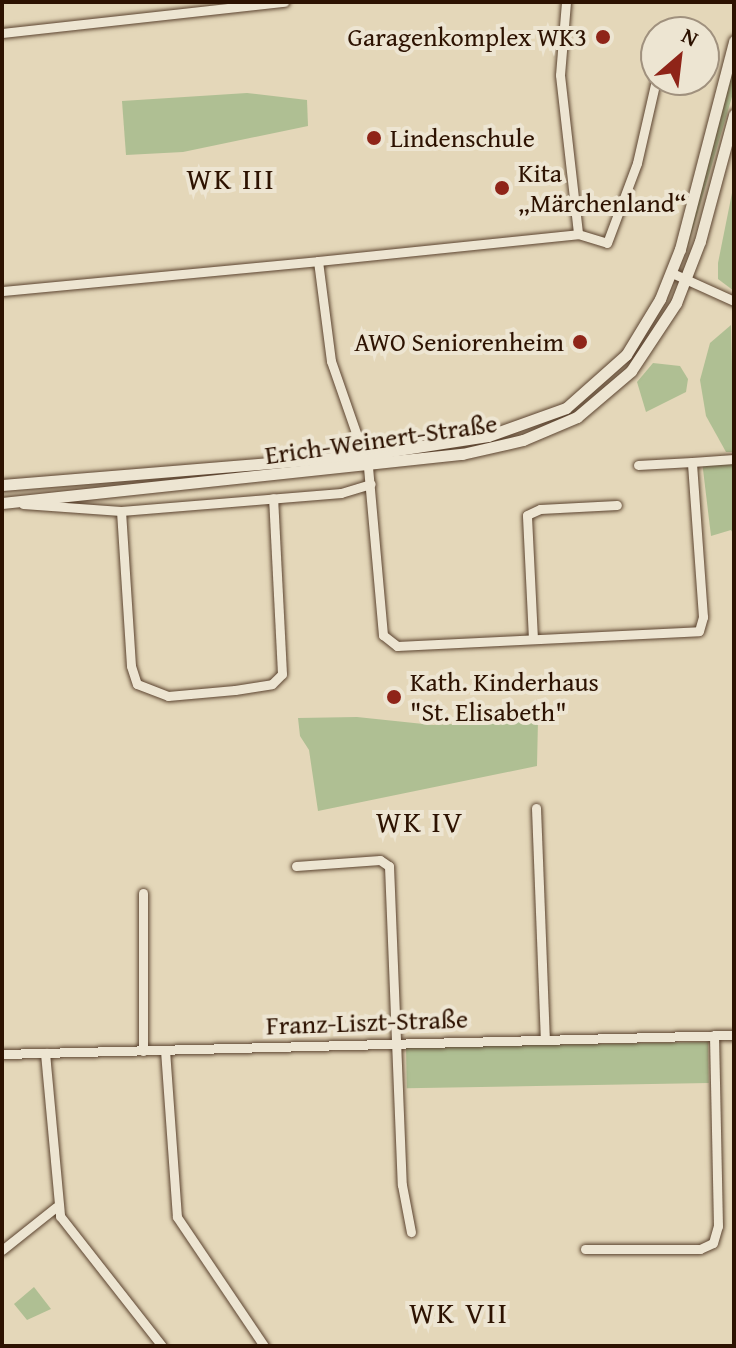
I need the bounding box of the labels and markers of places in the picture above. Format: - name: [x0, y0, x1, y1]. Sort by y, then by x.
- place label: Garagenkomplex WK3: [348, 21, 587, 53]
- marker: Garagenkomplex WK3: [594, 28, 612, 46]
- place label: Lindenschule: [390, 122, 535, 154]
- marker: Lindenschule: [365, 129, 383, 147]
- place label: Kita „Märchenland“: [518, 157, 686, 218]
- marker: Kita „Märchenland“: [493, 179, 511, 197]
- place label: AWO Seniorenheim: [354, 326, 564, 358]
- marker: AWO Seniorenheim: [571, 333, 589, 351]
- place label: Kath. Kinderhaus "St. Elisabeth": [410, 666, 599, 728]
- marker: Kath. Kinderhaus "St. Elisabeth": [385, 688, 403, 706]

